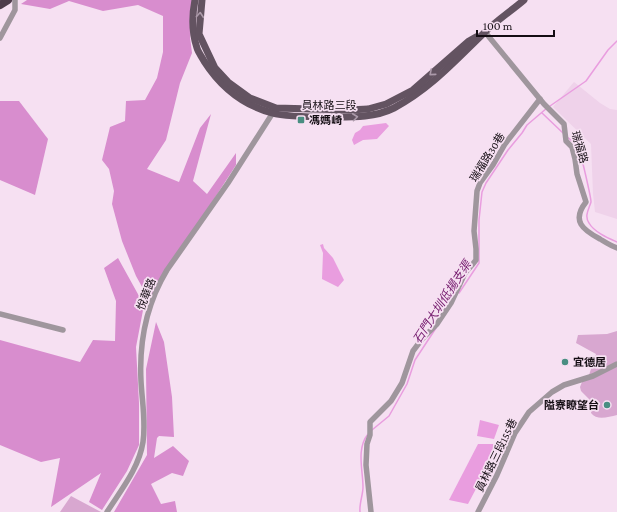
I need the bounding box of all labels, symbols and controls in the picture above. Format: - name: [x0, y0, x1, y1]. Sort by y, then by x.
- one-way arrow: [196, 12, 205, 18]
- scale bar: [477, 12, 554, 38]
- text: 100 m: [483, 19, 513, 33]
- one-way arrow: [429, 69, 437, 76]
- street label: 員林路三段: [302, 99, 357, 111]
- one-way arrow: [352, 113, 358, 122]
- place label: 馮媽崎: [309, 114, 342, 126]
- marker: 馮媽崎: [296, 115, 306, 125]
- street label: 瑞福路: [570, 129, 590, 165]
- street label: 瑞福路30巷: [467, 130, 507, 184]
- water label: 石門大圳低揚支渠: [410, 256, 475, 346]
- street label: 悅華路: [134, 276, 158, 312]
- place label: 宜德居: [573, 356, 606, 368]
- marker: 宜德居: [560, 357, 570, 367]
- place label: 隘寮瞭望台: [544, 399, 599, 411]
- marker: 隘寮瞭望台: [602, 400, 612, 410]
- street label: 員林路三段155巷: [473, 416, 519, 494]

